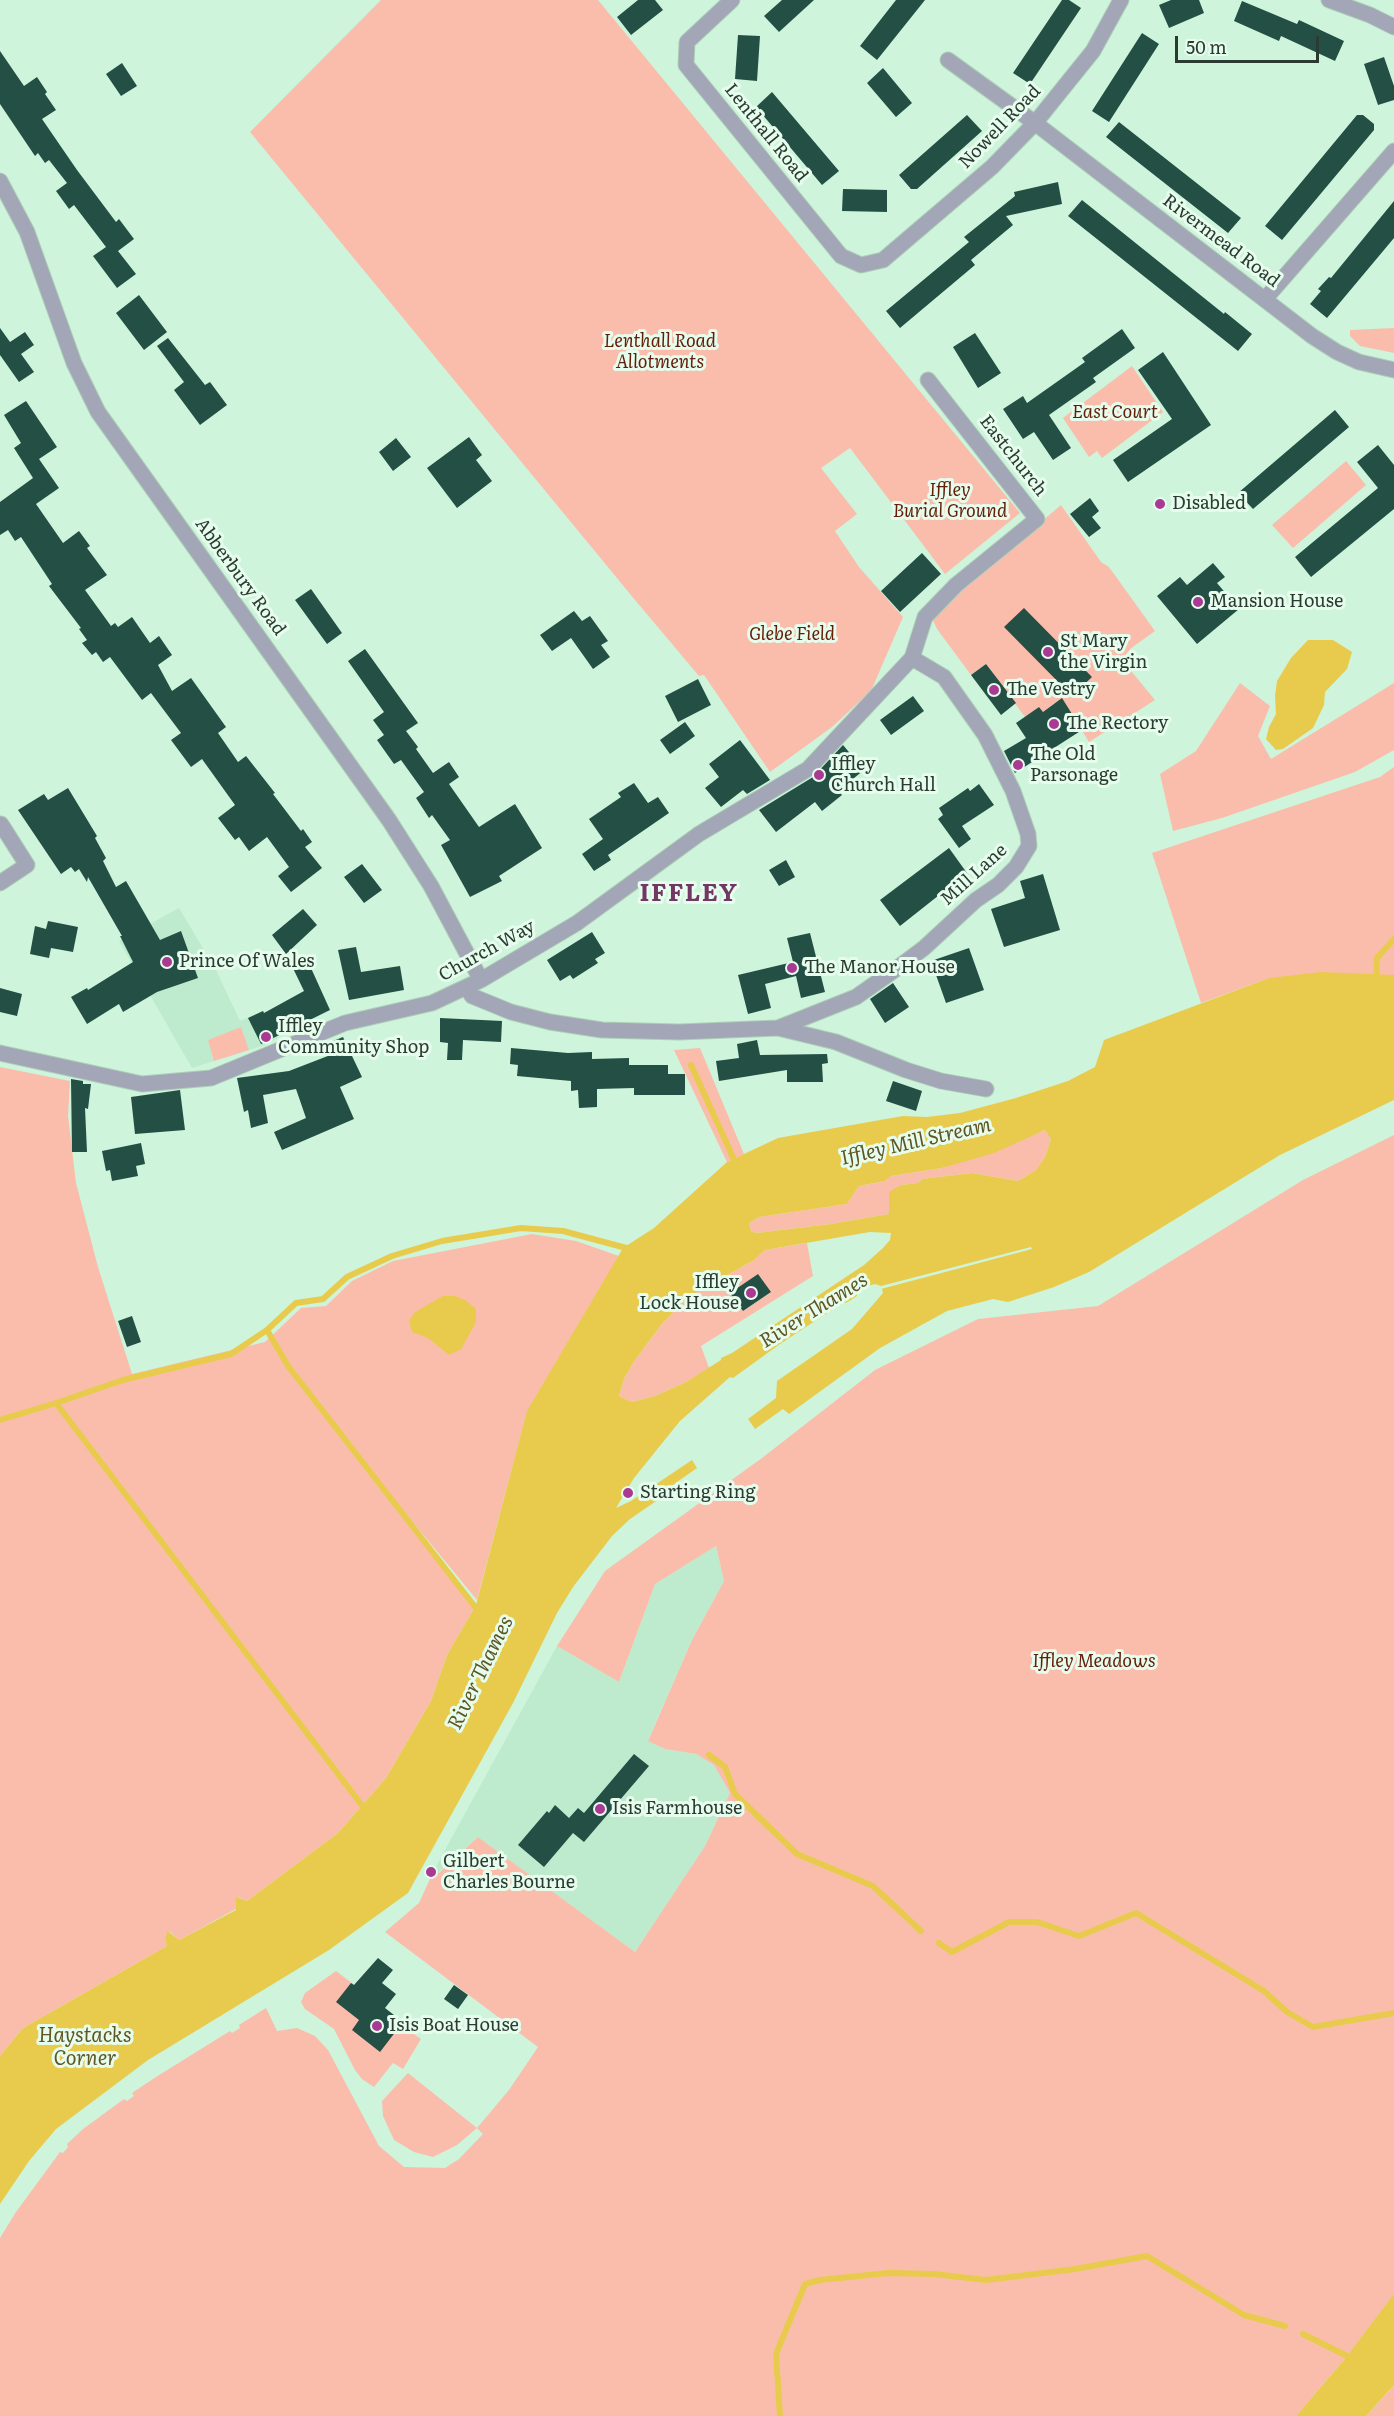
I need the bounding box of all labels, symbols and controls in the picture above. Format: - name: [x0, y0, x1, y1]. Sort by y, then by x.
- scale bar: [1178, 24, 1322, 62]
- text: 50 m: [1186, 33, 1227, 60]
- street label: Lenthall Road: [720, 79, 812, 187]
- street label: Nowell Road: [955, 81, 1045, 173]
- street label: Rivermead Road: [1158, 190, 1284, 292]
- park label: Lenthall Road Allotments: [604, 331, 716, 374]
- park label: East Court: [1072, 402, 1158, 424]
- street label: Eastchurch: [975, 411, 1051, 501]
- park label: Iffley Burial Ground: [893, 480, 1007, 522]
- place label: Disabled: [1172, 493, 1246, 515]
- marker: Disabled: [1153, 497, 1167, 511]
- street label: Abberbury Road: [190, 514, 290, 640]
- place label: Mansion House: [1210, 591, 1343, 613]
- marker: Mansion House: [1191, 595, 1205, 609]
- park label: Glebe Field: [749, 624, 835, 646]
- place label: St Mary the Virgin: [1060, 631, 1148, 674]
- marker: St Mary the Virgin: [1041, 645, 1055, 659]
- place label: The Vestry: [1006, 679, 1095, 701]
- marker: The Vestry: [987, 683, 1001, 697]
- place label: The Rectory: [1066, 713, 1168, 735]
- marker: The Rectory: [1047, 717, 1061, 731]
- place label: The Old Parsonage: [1030, 744, 1118, 786]
- place label: Iffley Church Hall: [831, 754, 936, 796]
- marker: The Old Parsonage: [1011, 758, 1025, 772]
- marker: Iffley Church Hall: [812, 768, 826, 782]
- street label: Mill Lane: [936, 840, 1012, 910]
- district label: IFFLEY: [640, 880, 738, 908]
- street label: Church Way: [435, 916, 539, 986]
- place label: Prince Of Wales: [179, 951, 314, 973]
- marker: Prince Of Wales: [160, 955, 174, 969]
- place label: The Manor House: [804, 957, 955, 979]
- marker: The Manor House: [785, 961, 799, 975]
- place label: Iffley Community Shop: [278, 1016, 429, 1058]
- marker: Iffley Community Shop: [259, 1030, 273, 1044]
- water label: Iffley Mill Stream: [839, 1113, 993, 1171]
- water label: River Thames: [755, 1268, 873, 1354]
- place label: Iffley Lock House: [639, 1272, 739, 1314]
- marker: Iffley Lock House: [744, 1286, 758, 1300]
- place label: Starting Ring: [640, 1482, 756, 1504]
- marker: Starting Ring: [621, 1486, 635, 1500]
- water label: River Thames: [443, 1612, 519, 1734]
- park label: Iffley Meadows: [1032, 1651, 1156, 1673]
- place label: Isis Farmhouse: [612, 1798, 742, 1820]
- marker: Isis Farmhouse: [593, 1802, 607, 1816]
- place label: Gilbert Charles Bourne: [443, 1851, 575, 1894]
- marker: Gilbert Charles Bourne: [424, 1865, 438, 1879]
- place label: Isis Boat House: [389, 2015, 519, 2037]
- marker: Isis Boat House: [370, 2019, 384, 2033]
- water label: Haystacks Corner: [38, 2024, 132, 2071]

